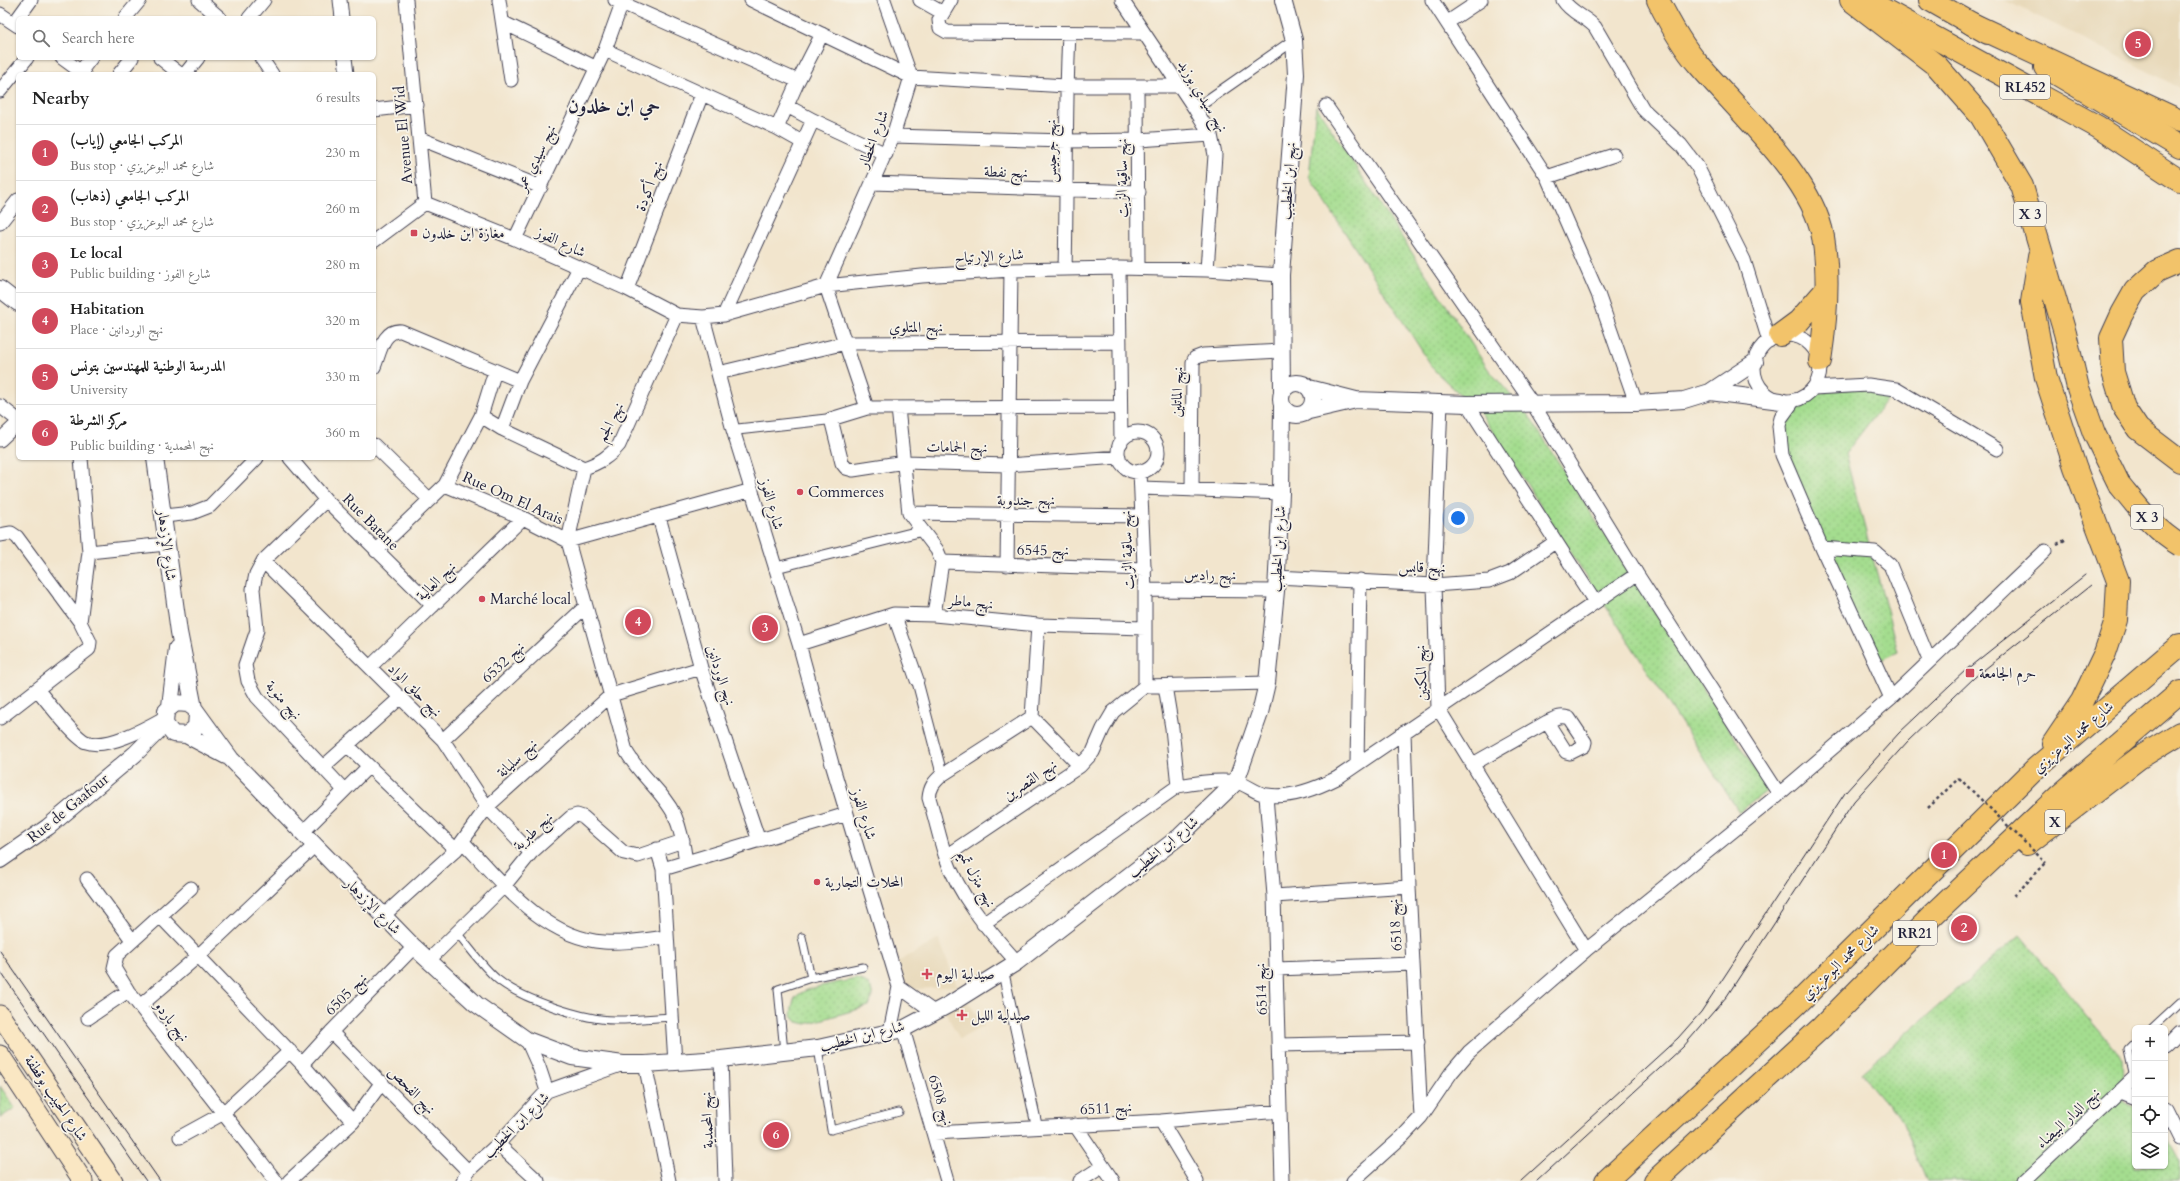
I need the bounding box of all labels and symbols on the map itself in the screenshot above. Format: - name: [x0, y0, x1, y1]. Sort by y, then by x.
- pin: 5: [2125, 29, 2151, 59]
- street label: نهج سيدي بوزيد: [1170, 56, 1233, 138]
- road number: RL452: [2000, 75, 2050, 99]
- street label: Avenue El Wid: [389, 85, 417, 185]
- district label: حي ابن خلدون: [568, 93, 660, 121]
- street label: شارع الخطار: [852, 107, 896, 174]
- street label: نهج جرجيس: [1041, 119, 1065, 183]
- street label: نهج سيدي عمر: [510, 121, 564, 198]
- street label: نهج ساقية الزيت: [1112, 138, 1136, 218]
- street label: نهج ابن الخطيب: [1275, 141, 1305, 221]
- street label: نهج أكودة: [629, 158, 671, 215]
- street label: نهج نفطة: [983, 161, 1028, 187]
- road number: X 3: [2014, 202, 2046, 226]
- street label: شارع الفوز: [530, 221, 589, 265]
- place label: مغازة ابن خلدون: [422, 223, 505, 243]
- marker: مغازة ابن خلدون: [409, 228, 419, 238]
- street label: شارع الإرتياح: [954, 244, 1024, 271]
- street label: نهج المتلوي: [889, 317, 943, 341]
- street label: نهج الماتلين: [1166, 366, 1192, 418]
- street label: نهج الجم: [591, 399, 632, 447]
- street label: نهج الحمامات: [926, 436, 988, 462]
- street label: Rue Om El Arais: [460, 467, 566, 529]
- street label: شارع الفوز: [752, 474, 789, 533]
- place label: Commerces: [808, 482, 884, 502]
- marker: Commerces: [795, 487, 805, 497]
- street label: Rue Batane: [338, 489, 404, 555]
- street label: نهج جندوبة: [997, 490, 1055, 514]
- street label: شارع ابن الخطيب: [1266, 505, 1293, 593]
- road number: X 3: [2131, 505, 2163, 529]
- street label: شارع الإزدهار: [149, 506, 181, 582]
- your location: [1448, 508, 1468, 528]
- street label: نهج ساقية الزيت: [1116, 510, 1142, 590]
- street label: نهج 6545: [1017, 540, 1069, 564]
- street label: نهج قابس: [1398, 556, 1446, 582]
- street label: نهج العالية: [412, 557, 463, 608]
- street label: نهج رادس: [1184, 565, 1236, 589]
- place label: Marché local: [490, 589, 571, 609]
- street label: نهج ماطر: [945, 590, 994, 618]
- marker: Marché local: [477, 594, 487, 604]
- pin: 4: [625, 607, 651, 637]
- pin: 3: [752, 613, 778, 643]
- street label: نهج 6532: [477, 637, 532, 690]
- street label: نهج الوردانين: [698, 642, 740, 709]
- street label: نهج المكنين: [1410, 644, 1436, 701]
- street label: نهج حلق الواد: [381, 659, 446, 724]
- place label: حرم الجامعة: [1979, 663, 2036, 686]
- marker: حرم الجامعة: [1964, 667, 1976, 679]
- street label: نهج منوبة: [258, 676, 307, 727]
- street label: شارع محمد البوعزيزي: [2028, 696, 2120, 780]
- street label: نهج سليانة: [492, 734, 544, 785]
- street label: نهج القصرين: [999, 755, 1063, 809]
- street label: Rue de Gaafour: [23, 769, 113, 847]
- street label: شارع الفوز: [843, 784, 881, 843]
- street label: نهج طبربة: [509, 807, 560, 858]
- road number: X: [2045, 810, 2065, 834]
- street label: شارع ابن الخطيب: [1123, 812, 1204, 885]
- pin: 1: [1931, 840, 1957, 870]
- street label: نهج منزل تميم: [949, 845, 1001, 913]
- street label: شارع الإزدهار: [337, 872, 405, 941]
- place label: المحلات التجارية: [825, 872, 903, 892]
- marker: المحلات التجارية: [812, 877, 822, 887]
- street label: نهج 6518: [1383, 898, 1411, 952]
- pin: 2: [1951, 913, 1977, 943]
- street label: شارع محمد البوعزيزي: [1797, 920, 1885, 1006]
- road number: RR21: [1893, 921, 1937, 945]
- street label: نهج 6514: [1250, 962, 1276, 1015]
- place label: صيدلية اليوم: [936, 964, 995, 987]
- street label: نهج 6505: [320, 968, 374, 1022]
- marker: صيدلية اليوم: [921, 968, 933, 980]
- street label: نهج باردو: [146, 995, 194, 1048]
- place label: صيدلية الليل: [971, 1005, 1030, 1026]
- marker: صيدلية الليل: [956, 1009, 968, 1021]
- street label: شارع ابن الخطيب: [818, 1016, 907, 1059]
- street label: شارع الحبيب بوقطفة: [17, 1051, 92, 1146]
- street label: نهج الفحص: [381, 1061, 440, 1121]
- street label: نهج 6508: [920, 1072, 958, 1129]
- street label: نهج الدار البيضاء: [2032, 1083, 2107, 1156]
- street label: شارع ابن الخطيب: [478, 1087, 556, 1165]
- street label: نهج المحمدية: [696, 1091, 722, 1149]
- street label: نهج 6511: [1079, 1097, 1133, 1123]
- pin: 6: [763, 1120, 789, 1150]

